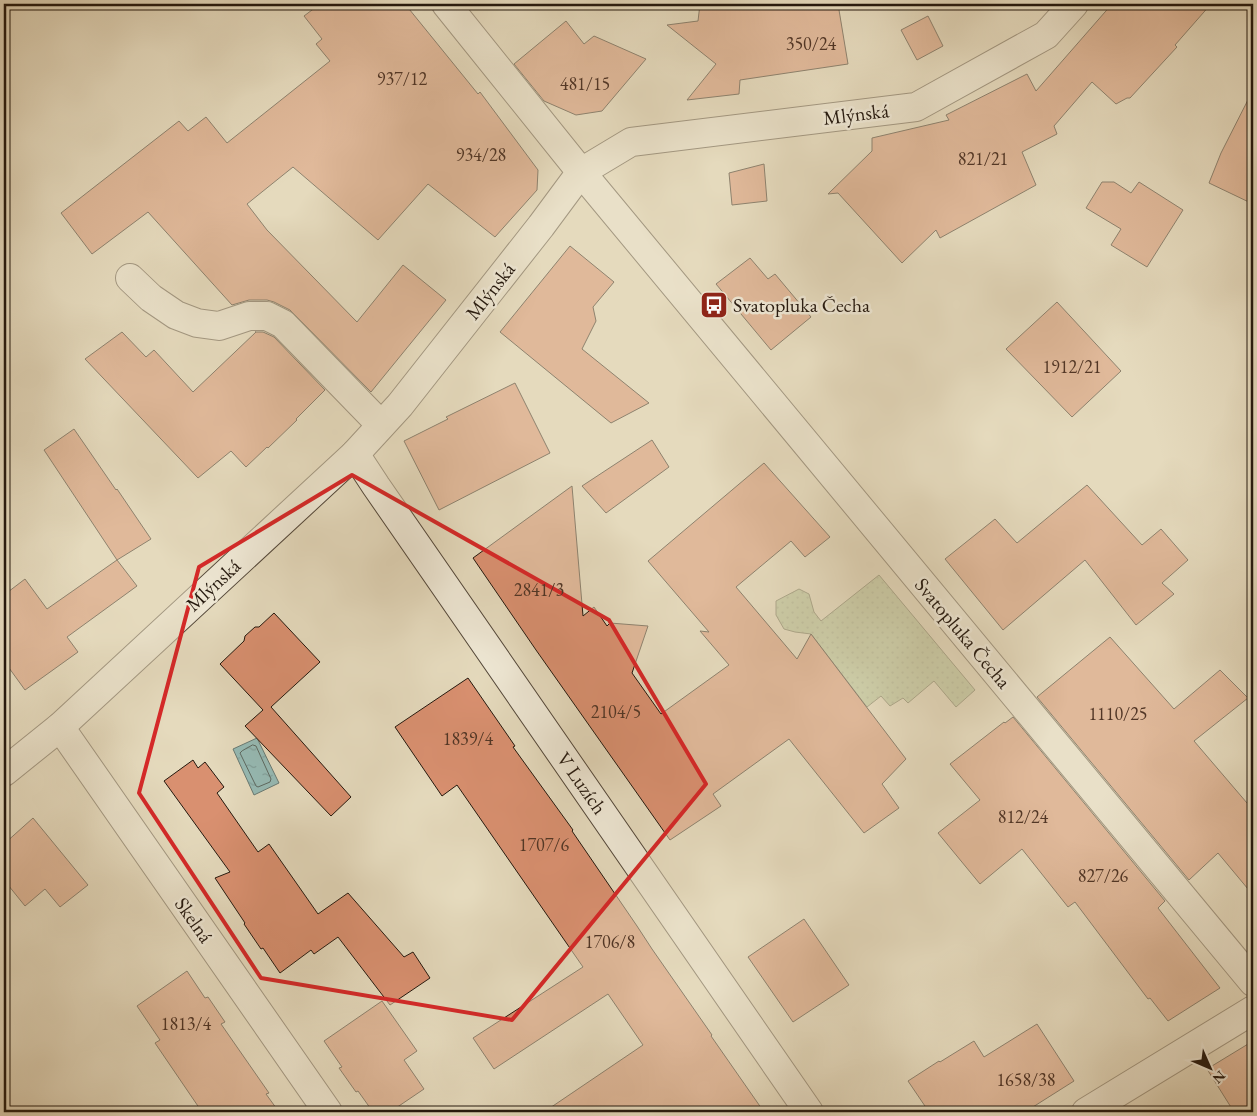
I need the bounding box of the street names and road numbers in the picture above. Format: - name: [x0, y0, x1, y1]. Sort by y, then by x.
- street label: Mlýnská: [822, 97, 890, 131]
- street label: Mlýnská: [459, 257, 521, 325]
- street label: Mlýnská: [180, 553, 246, 617]
- street label: Svatopluka Čecha: [909, 572, 1017, 694]
- street label: V Luzích: [551, 747, 613, 819]
- street label: Skelná: [169, 892, 219, 948]

